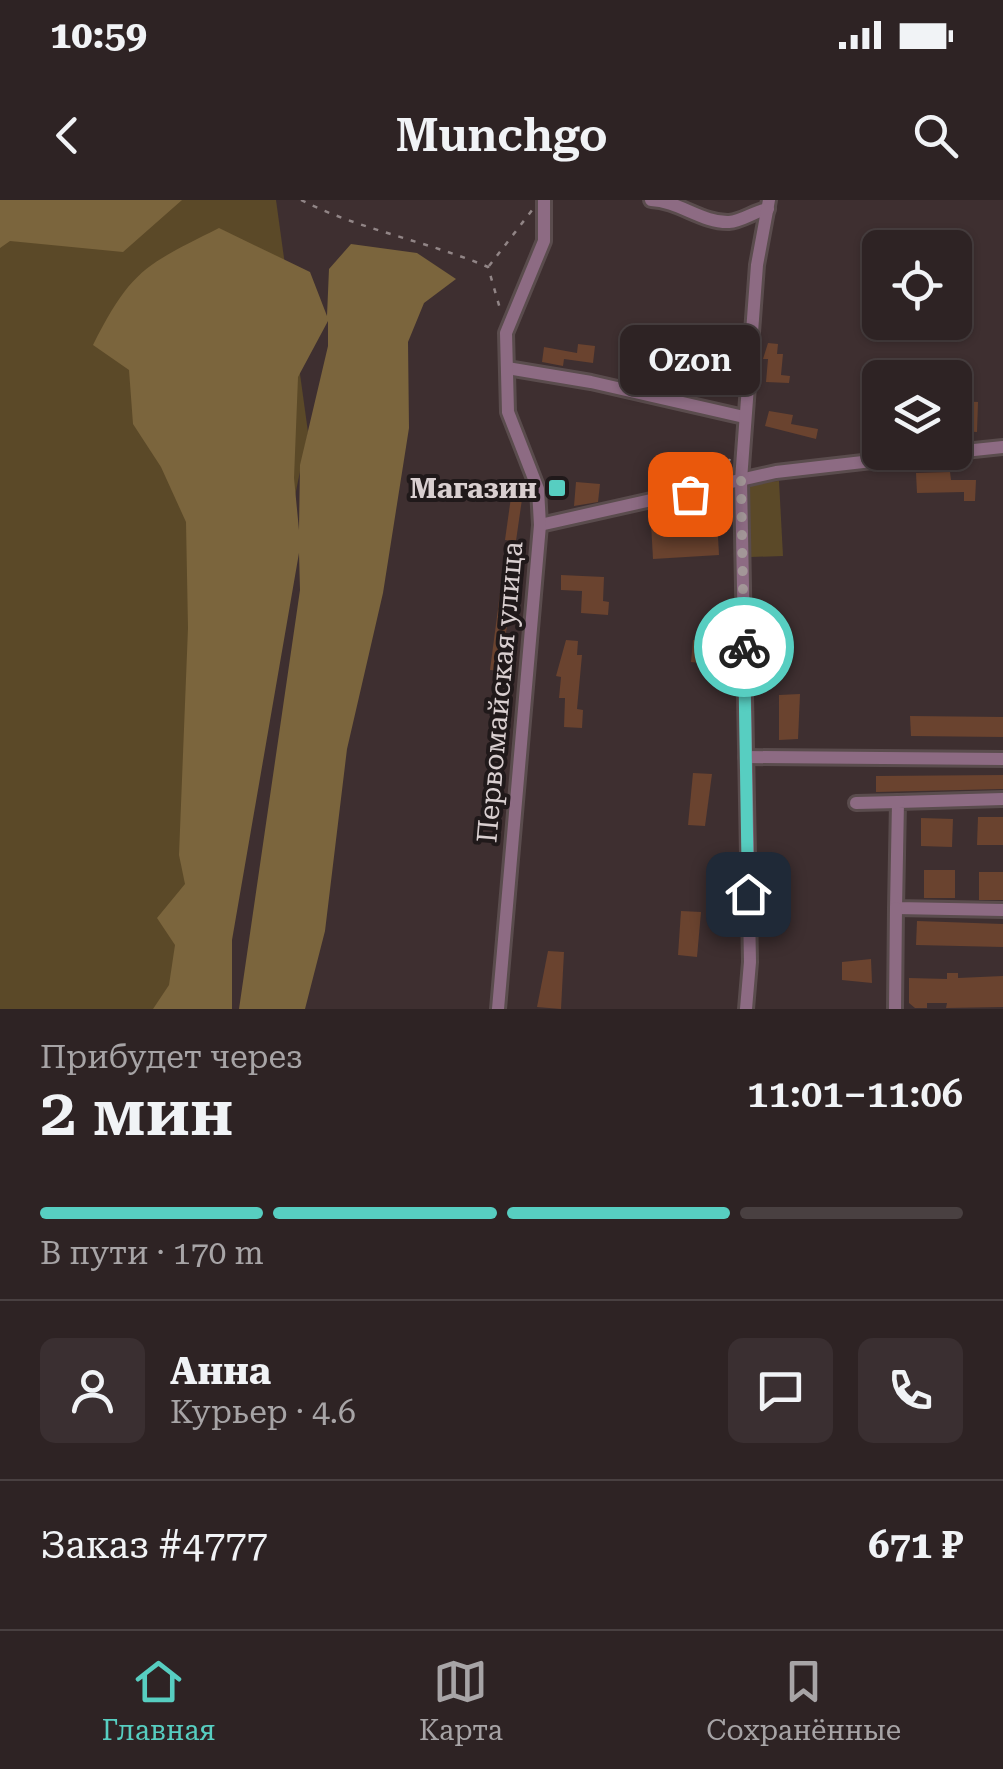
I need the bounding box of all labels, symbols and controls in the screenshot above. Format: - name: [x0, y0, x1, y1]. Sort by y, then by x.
- text: 10:59: [50, 13, 147, 57]
- icon: back: [40, 108, 95, 163]
- icon: search: [908, 108, 963, 163]
- text: Munchgo: [396, 109, 608, 162]
- map controls: [862, 230, 972, 470]
- button: locate: [862, 230, 972, 340]
- callout: Ozon: [620, 324, 760, 394]
- text: Ozon: [648, 341, 732, 379]
- button: layers: [862, 360, 972, 470]
- pin: [648, 452, 733, 537]
- icon: bag: [663, 467, 718, 522]
- place label: Магазин: [410, 472, 537, 505]
- marker: Магазин: [546, 477, 568, 499]
- street label: Первомайская улица: [470, 540, 530, 844]
- courier: [694, 597, 794, 697]
- icon: bike: [717, 620, 772, 675]
- pin: [706, 852, 791, 937]
- icon: home: [721, 867, 776, 922]
- text: Прибудет через: [40, 1038, 303, 1076]
- text: 11:01–11:06: [747, 1072, 963, 1116]
- text: 2 мин: [40, 1075, 233, 1151]
- text: В пути · 170 m: [40, 1234, 264, 1272]
- button: person: [40, 1338, 145, 1443]
- button: chat: [728, 1338, 833, 1443]
- button: phone: [858, 1338, 963, 1443]
- text: Анна: [170, 1349, 271, 1393]
- text: Курьер · 4.6: [170, 1393, 356, 1431]
- text: Заказ #4777: [40, 1523, 268, 1567]
- text: 671 ₽: [868, 1523, 963, 1567]
- tab: Главная: [102, 1654, 216, 1747]
- tab: Карта: [419, 1654, 503, 1747]
- tab: Сохранённые: [706, 1654, 901, 1747]

